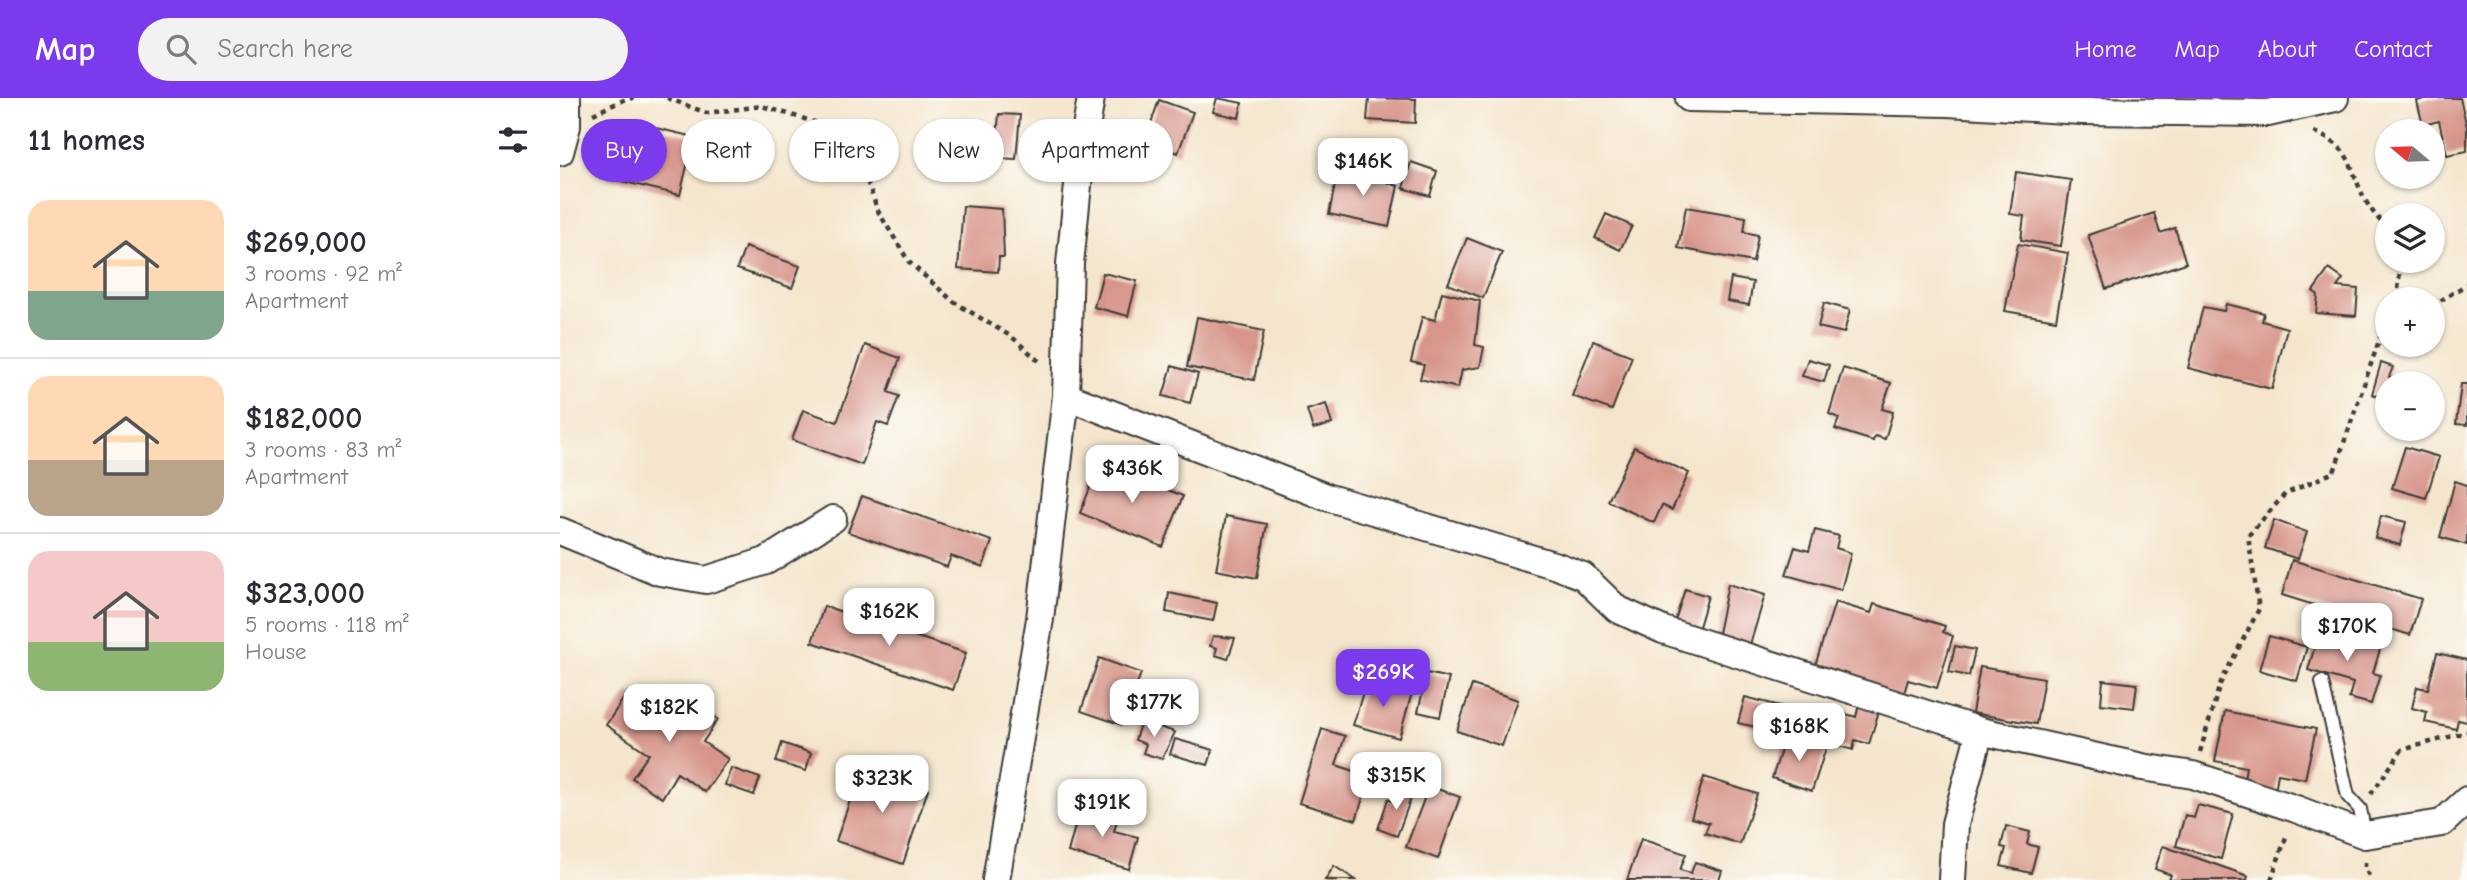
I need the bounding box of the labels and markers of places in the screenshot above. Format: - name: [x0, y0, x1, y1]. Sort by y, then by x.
- pin: $146K: [1314, 139, 1412, 198]
- pin: $436K: [1083, 446, 1181, 505]
- pin: $162K: [840, 588, 938, 648]
- pin: $170K: [2298, 603, 2396, 663]
- pin: $269K: [1334, 650, 1432, 709]
- pin: $177K: [1105, 680, 1203, 739]
- pin: $182K: [620, 684, 718, 744]
- pin: $168K: [1750, 704, 1848, 763]
- pin: $315K: [1347, 752, 1445, 812]
- pin: $323K: [833, 756, 931, 815]
- pin: $191K: [1053, 780, 1151, 839]

